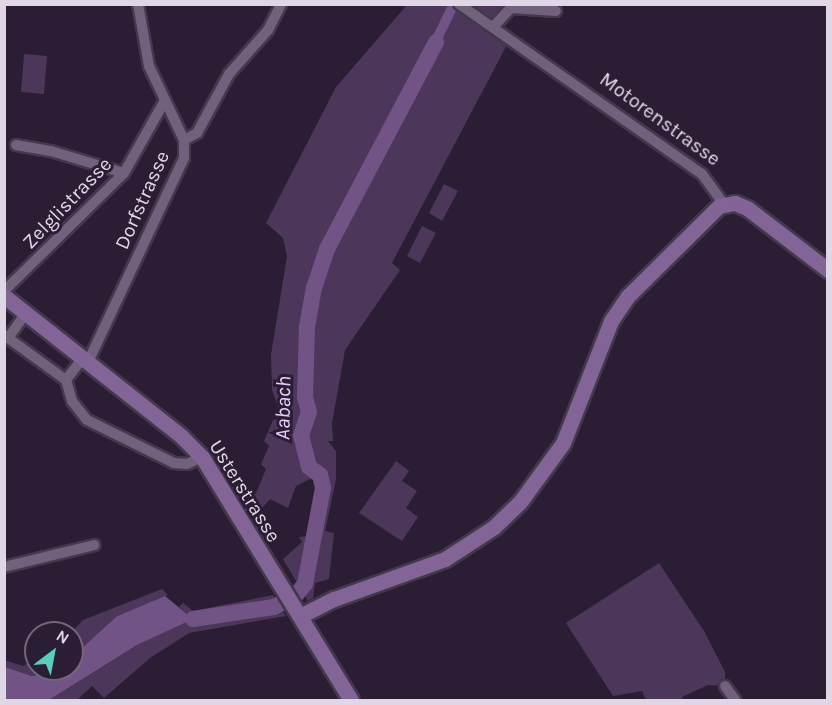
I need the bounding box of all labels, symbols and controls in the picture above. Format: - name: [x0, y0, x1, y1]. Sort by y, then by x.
- street label: Motorenstrasse: [595, 67, 725, 171]
- street label: Dorfstrasse: [110, 147, 174, 253]
- street label: Zelglistrasse: [17, 152, 117, 254]
- water label: Aabach: [270, 376, 296, 440]
- street label: Usterstrasse: [204, 435, 286, 547]
- north arrow: [24, 621, 84, 681]
- text: N: [53, 626, 73, 648]

